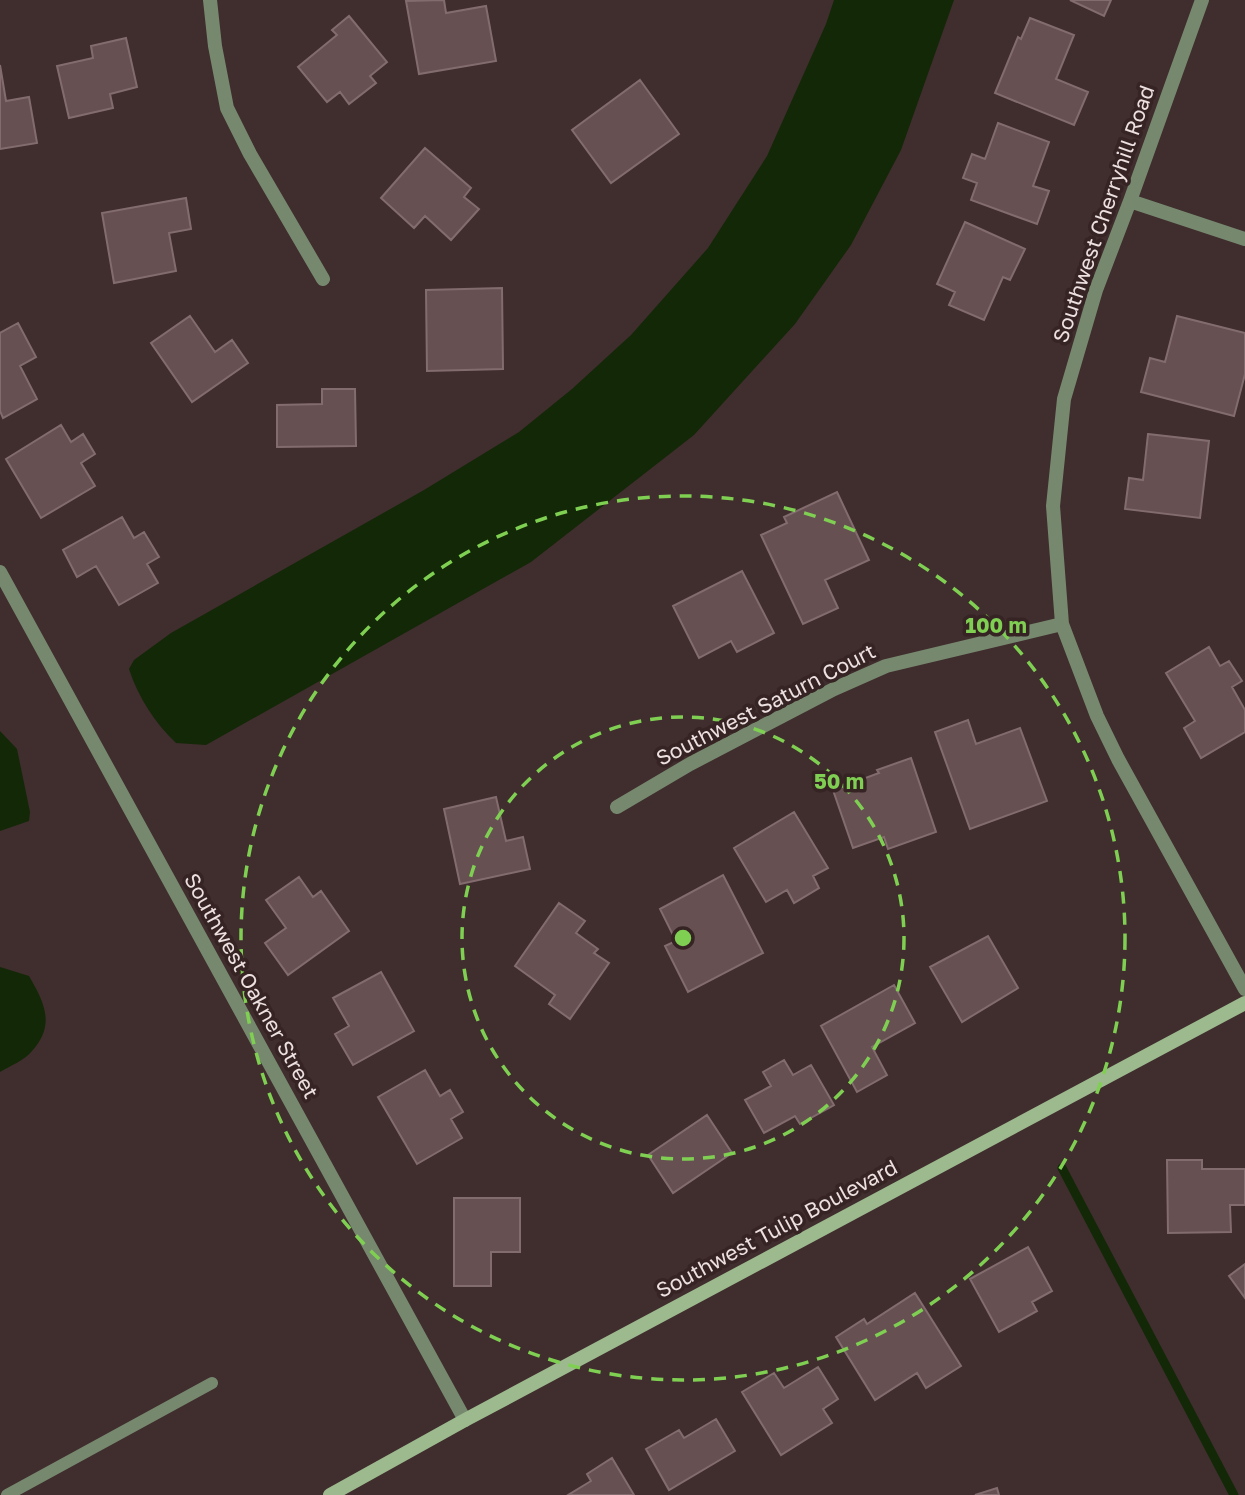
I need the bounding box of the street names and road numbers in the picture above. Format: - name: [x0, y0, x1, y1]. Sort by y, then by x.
- street label: Southwest Cherryhill Road: [1047, 82, 1159, 346]
- street label: Southwest Saturn Court: [651, 637, 880, 771]
- street label: Southwest Oakner Street: [179, 868, 325, 1103]
- street label: Southwest Tulip Boulevard: [651, 1153, 902, 1303]

